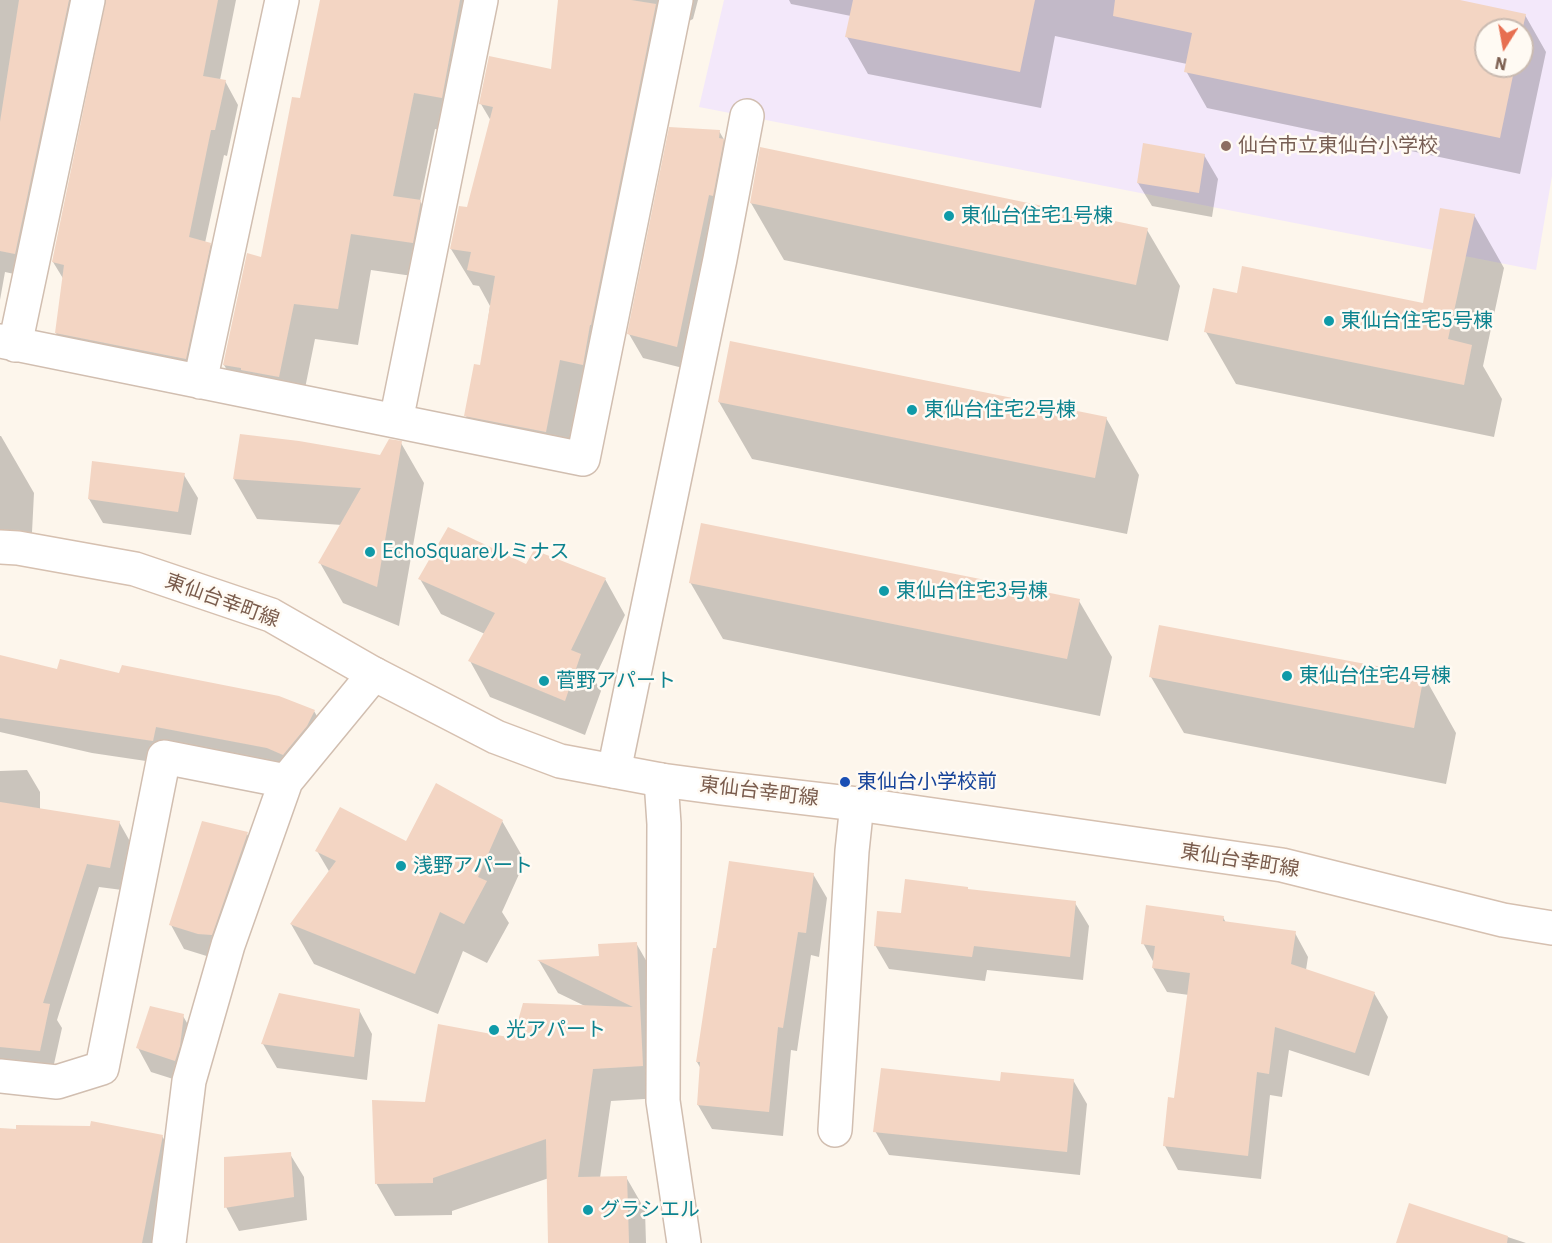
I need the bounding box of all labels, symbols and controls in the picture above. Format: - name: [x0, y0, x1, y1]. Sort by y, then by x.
- north arrow: [1474, 18, 1534, 78]
- text: N: [1493, 53, 1509, 75]
- place label: 仙台市立東仙台小学校: [1238, 134, 1438, 158]
- marker: 仙台市立東仙台小学校: [1219, 139, 1233, 153]
- place label: 東仙台住宅1号棟: [961, 204, 1113, 228]
- marker: 東仙台住宅1号棟: [942, 209, 956, 223]
- place label: 東仙台住宅5号棟: [1341, 309, 1493, 333]
- marker: 東仙台住宅5号棟: [1322, 314, 1336, 328]
- place label: 東仙台住宅2号棟: [924, 398, 1076, 422]
- marker: 東仙台住宅2号棟: [905, 403, 919, 417]
- place label: EchoSquareルミナス: [382, 540, 570, 564]
- marker: EchoSquareルミナス: [363, 545, 377, 559]
- street label: 東仙台幸町線: [162, 569, 282, 633]
- place label: 東仙台住宅3号棟: [896, 579, 1048, 603]
- marker: 東仙台住宅3号棟: [877, 584, 891, 598]
- place label: 東仙台住宅4号棟: [1299, 664, 1451, 688]
- place label: 菅野アパート: [556, 669, 676, 693]
- marker: 東仙台住宅4号棟: [1280, 669, 1294, 683]
- marker: 菅野アパート: [537, 674, 551, 688]
- place label: 東仙台小学校前: [857, 770, 997, 794]
- street label: 東仙台幸町線: [698, 773, 820, 811]
- marker: 東仙台小学校前: [838, 775, 852, 789]
- street label: 東仙台幸町線: [1179, 840, 1301, 882]
- place label: 浅野アパート: [413, 854, 533, 878]
- marker: 浅野アパート: [394, 859, 408, 873]
- place label: 光アパート: [506, 1018, 606, 1042]
- marker: 光アパート: [487, 1023, 501, 1037]
- place label: グラシエル: [600, 1198, 700, 1222]
- marker: グラシエル: [581, 1203, 595, 1217]

